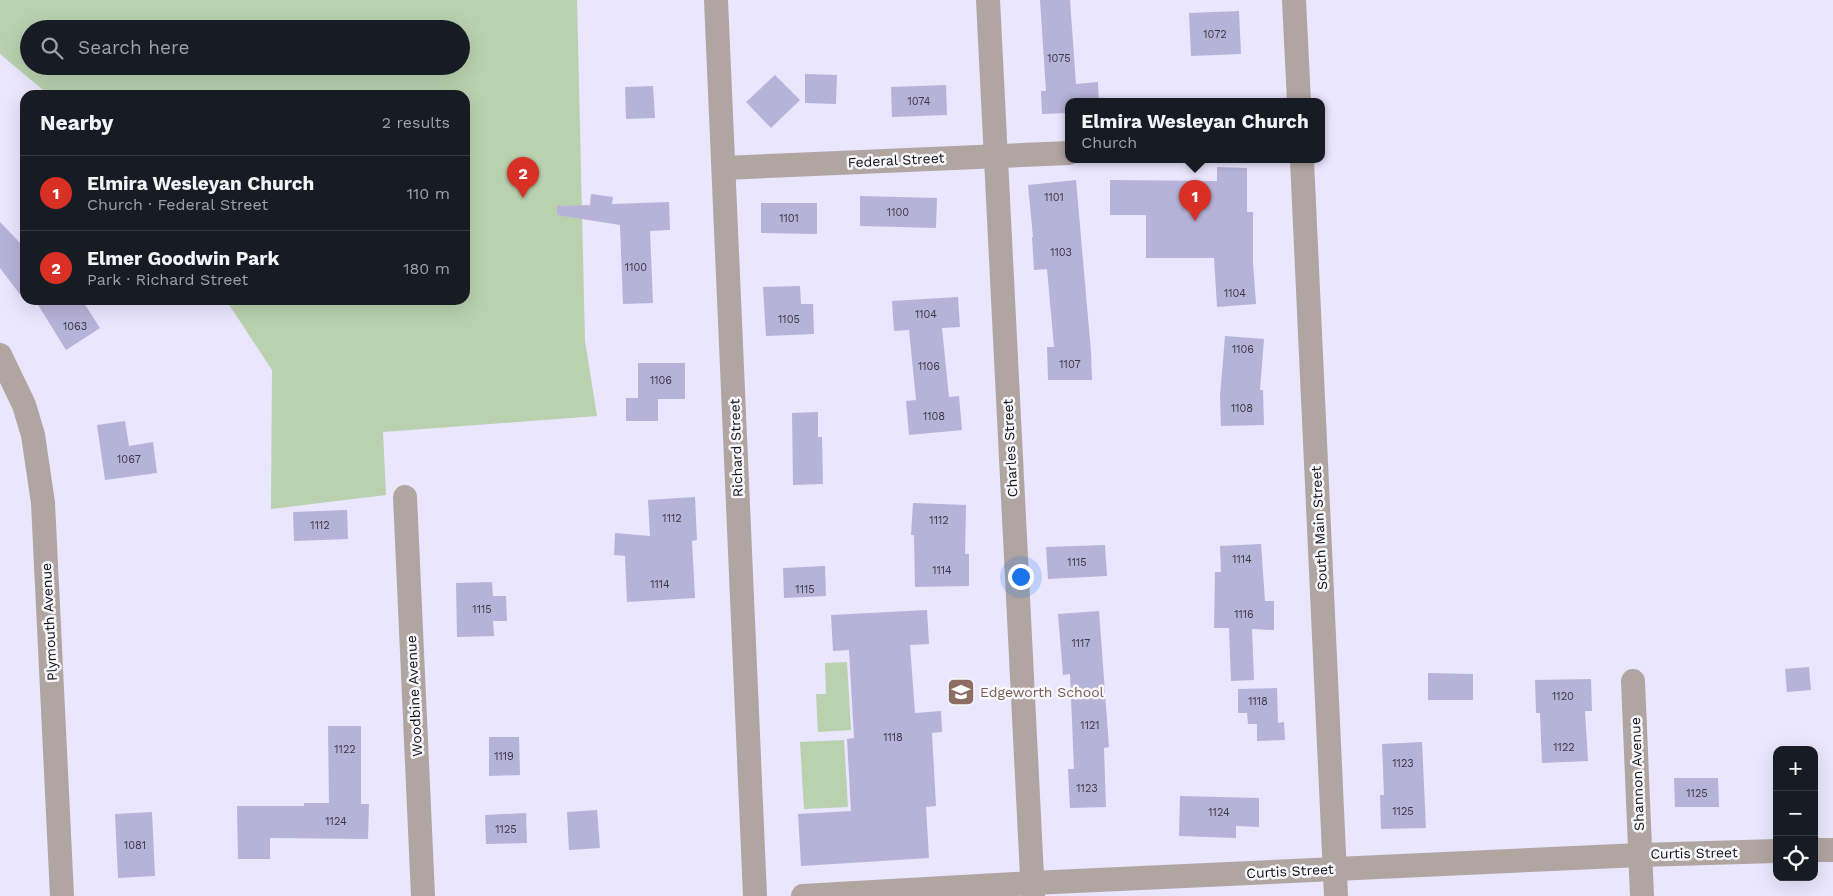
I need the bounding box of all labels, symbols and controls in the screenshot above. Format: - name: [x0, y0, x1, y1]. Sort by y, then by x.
- search box: [20, 20, 470, 75]
- house number: 1072: [1203, 28, 1227, 41]
- icon: search: [38, 34, 66, 62]
- text: Search here: [78, 36, 189, 59]
- house number: 1075: [1047, 52, 1071, 65]
- house number: 1074: [907, 95, 931, 108]
- popup: [1065, 98, 1325, 163]
- text: Nearby: [40, 110, 113, 135]
- text: Elmira Wesleyan Church: [1081, 110, 1309, 133]
- text: 2 results: [382, 113, 450, 132]
- text: Church: [1081, 133, 1137, 152]
- street label: Federal Street: [847, 149, 945, 171]
- pin: 2: [507, 157, 539, 198]
- text: Elmira Wesleyan Church: [87, 172, 314, 195]
- pin: 1: [1179, 180, 1211, 221]
- text: 1: [53, 184, 59, 203]
- text: 110 m: [407, 184, 450, 203]
- house number: 1101: [1044, 191, 1064, 204]
- text: Church · Federal Street: [87, 195, 268, 214]
- house number: 1100: [887, 206, 909, 219]
- house number: 1101: [779, 212, 799, 225]
- house number: 1103: [1050, 246, 1072, 259]
- text: Elmer Goodwin Park: [87, 247, 279, 270]
- text: 2: [51, 259, 61, 278]
- text: 180 m: [403, 259, 450, 278]
- house number: 1100: [625, 261, 647, 274]
- text: Park · Richard Street: [87, 270, 248, 289]
- house number: 1104: [1224, 287, 1246, 300]
- house number: 1104: [915, 308, 937, 321]
- house number: 1105: [778, 313, 800, 326]
- house number: 1063: [63, 320, 87, 333]
- house number: 1106: [1232, 343, 1254, 356]
- house number: 1107: [1059, 358, 1081, 371]
- house number: 1106: [918, 360, 940, 373]
- house number: 1106: [650, 374, 672, 387]
- street label: Richard Street: [726, 398, 746, 498]
- street label: Charles Street: [999, 398, 1021, 498]
- house number: 1108: [1231, 402, 1253, 415]
- house number: 1108: [923, 410, 945, 423]
- house number: 1067: [117, 453, 141, 466]
- street label: South Main Street: [1308, 465, 1330, 591]
- house number: 1112: [662, 512, 682, 525]
- house number: 1112: [929, 514, 949, 527]
- house number: 1112: [310, 519, 330, 532]
- house number: 1114: [1232, 553, 1252, 566]
- house number: 1115: [1067, 556, 1087, 569]
- street label: Plymouth Avenue: [38, 562, 60, 682]
- house number: 1114: [932, 564, 952, 577]
- your location: [1008, 564, 1034, 590]
- house number: 1114: [650, 578, 670, 591]
- house number: 1115: [795, 583, 815, 596]
- house number: 1115: [472, 603, 492, 616]
- house number: 1116: [1234, 608, 1254, 621]
- street label: Woodbine Avenue: [403, 635, 425, 757]
- house number: 1117: [1071, 637, 1091, 650]
- school or university icon: Edgeworth School: [946, 677, 976, 707]
- place label: Edgeworth School: [980, 684, 1105, 700]
- house number: 1120: [1552, 690, 1574, 703]
- house number: 1118: [1248, 695, 1268, 708]
- street label: Shannon Avenue: [1627, 717, 1647, 831]
- house number: 1121: [1080, 719, 1100, 732]
- house number: 1118: [883, 731, 903, 744]
- house number: 1122: [1553, 741, 1575, 754]
- house number: 1122: [334, 743, 356, 756]
- map controls: [1773, 746, 1818, 881]
- button: +: [1773, 746, 1818, 791]
- house number: 1119: [494, 750, 514, 763]
- house number: 1123: [1392, 757, 1414, 770]
- house number: 1123: [1076, 782, 1098, 795]
- house number: 1125: [1686, 787, 1708, 800]
- button: −: [1773, 791, 1818, 836]
- house number: 1125: [1392, 805, 1414, 818]
- house number: 1124: [1208, 806, 1230, 819]
- house number: 1124: [325, 815, 347, 828]
- house number: 1125: [495, 823, 517, 836]
- button: locate: [1773, 836, 1818, 881]
- house number: 1081: [124, 839, 146, 852]
- street label: Curtis Street: [1650, 844, 1738, 862]
- street label: Curtis Street: [1246, 861, 1334, 881]

